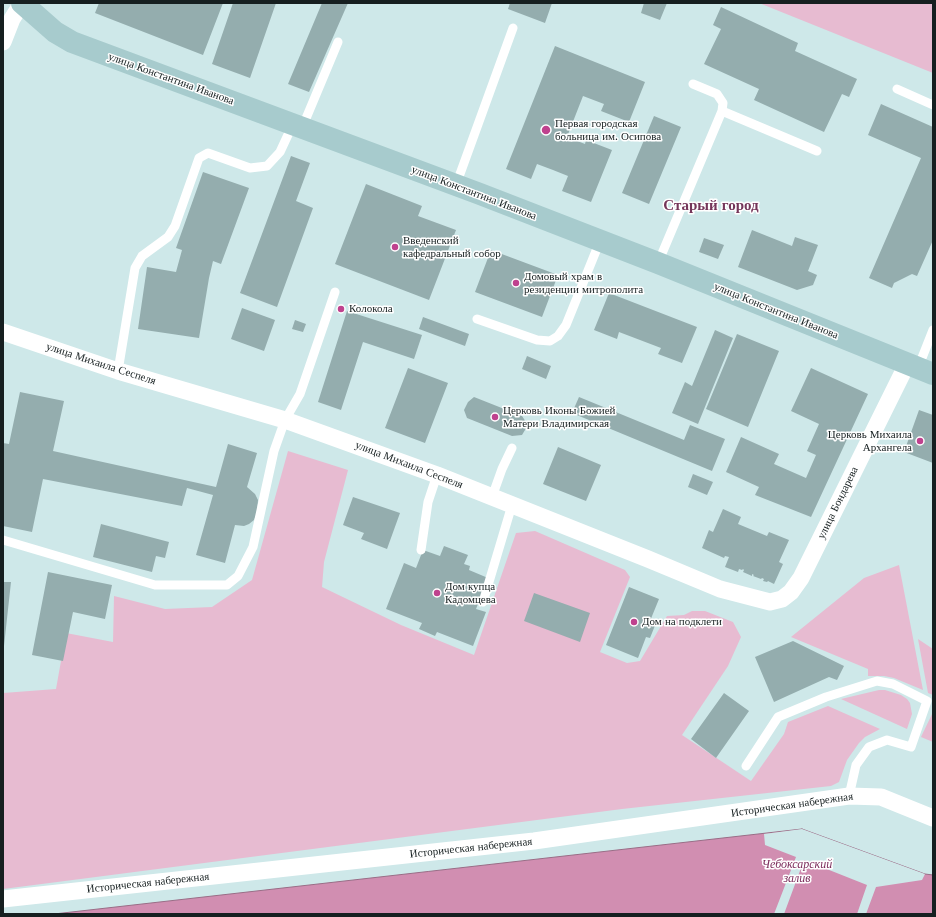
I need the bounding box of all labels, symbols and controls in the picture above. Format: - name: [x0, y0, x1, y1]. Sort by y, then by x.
- street label: улица Константина Иванова: [106, 50, 236, 108]
- place label: Первая городская больница им. Осипова: [555, 117, 661, 143]
- marker: Первая городская больница им. Осипова: [540, 124, 552, 136]
- street label: улица Константина Иванова: [410, 163, 538, 223]
- district label: Старый город: [663, 197, 759, 215]
- place label: Введенский кафедральный собор: [403, 234, 501, 260]
- marker: Введенский кафедральный собор: [390, 242, 400, 252]
- place label: Домовый храм в резиденции митрополита: [524, 270, 643, 296]
- marker: Домовый храм в резиденции митрополита: [511, 278, 521, 288]
- street label: улица Константина Иванова: [712, 280, 840, 342]
- place label: Колокола: [349, 302, 393, 316]
- marker: Колокола: [336, 304, 346, 314]
- street label: улица Михаила Сеспеля: [45, 340, 157, 388]
- place label: Церковь Иконы Божией Матери Владимирская: [503, 404, 615, 430]
- marker: Церковь Иконы Божией Матери Владимирская: [490, 412, 500, 422]
- place label: Церковь Михаила Архангела: [828, 428, 912, 454]
- marker: Церковь Михаила Архангела: [915, 436, 925, 446]
- street label: улица Михаила Сеспеля: [353, 438, 465, 492]
- street label: улица Бондарева: [815, 465, 861, 541]
- place label: Дом купца Кадомцева: [445, 580, 496, 606]
- marker: Дом купца Кадомцева: [432, 588, 442, 598]
- place label: Дом на подклети: [642, 615, 722, 629]
- marker: Дом на подклети: [629, 617, 639, 627]
- street label: Историческая набережная: [730, 790, 854, 820]
- street label: Историческая набережная: [409, 835, 533, 861]
- water label: Чебоксарский залив: [762, 858, 832, 886]
- street label: Историческая набережная: [86, 870, 210, 896]

